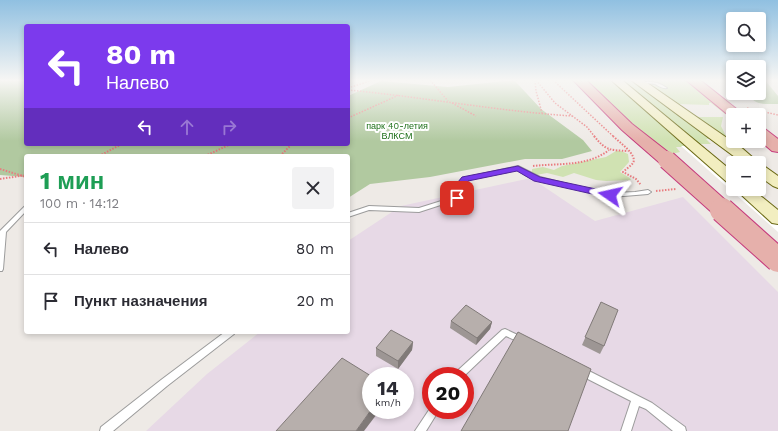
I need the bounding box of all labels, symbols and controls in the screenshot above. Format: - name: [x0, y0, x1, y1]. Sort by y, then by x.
- map controls: [726, 12, 766, 196]
- button: search: [726, 12, 766, 52]
- text: 80 m: [106, 38, 176, 71]
- icon: left: [40, 40, 92, 92]
- button: layers: [726, 60, 766, 100]
- text: Налево: [106, 72, 169, 93]
- button: +: [726, 108, 766, 148]
- icon: left: [134, 116, 156, 138]
- icon: ahead: [176, 116, 198, 138]
- icon: right: [218, 116, 240, 138]
- park label: парк 40-летия ВЛКСМ: [366, 121, 428, 141]
- button: −: [726, 156, 766, 196]
- text: 1 мин: [40, 167, 104, 195]
- button: close: [292, 167, 334, 209]
- position arrow: [589, 174, 631, 216]
- pin: [440, 181, 474, 215]
- icon: arrive: [446, 187, 468, 209]
- text: 100 m · 14:12: [40, 196, 119, 211]
- icon: left: [40, 238, 62, 260]
- text: Налево: [74, 240, 129, 258]
- text: 80 m: [296, 240, 334, 258]
- icon: arrive: [40, 290, 62, 312]
- text: Пункт назначения: [74, 292, 207, 310]
- text: 20 m: [297, 292, 334, 310]
- speed limit sign: 20: [422, 367, 474, 419]
- text: 14: [377, 376, 399, 400]
- text: km/h: [375, 397, 401, 408]

